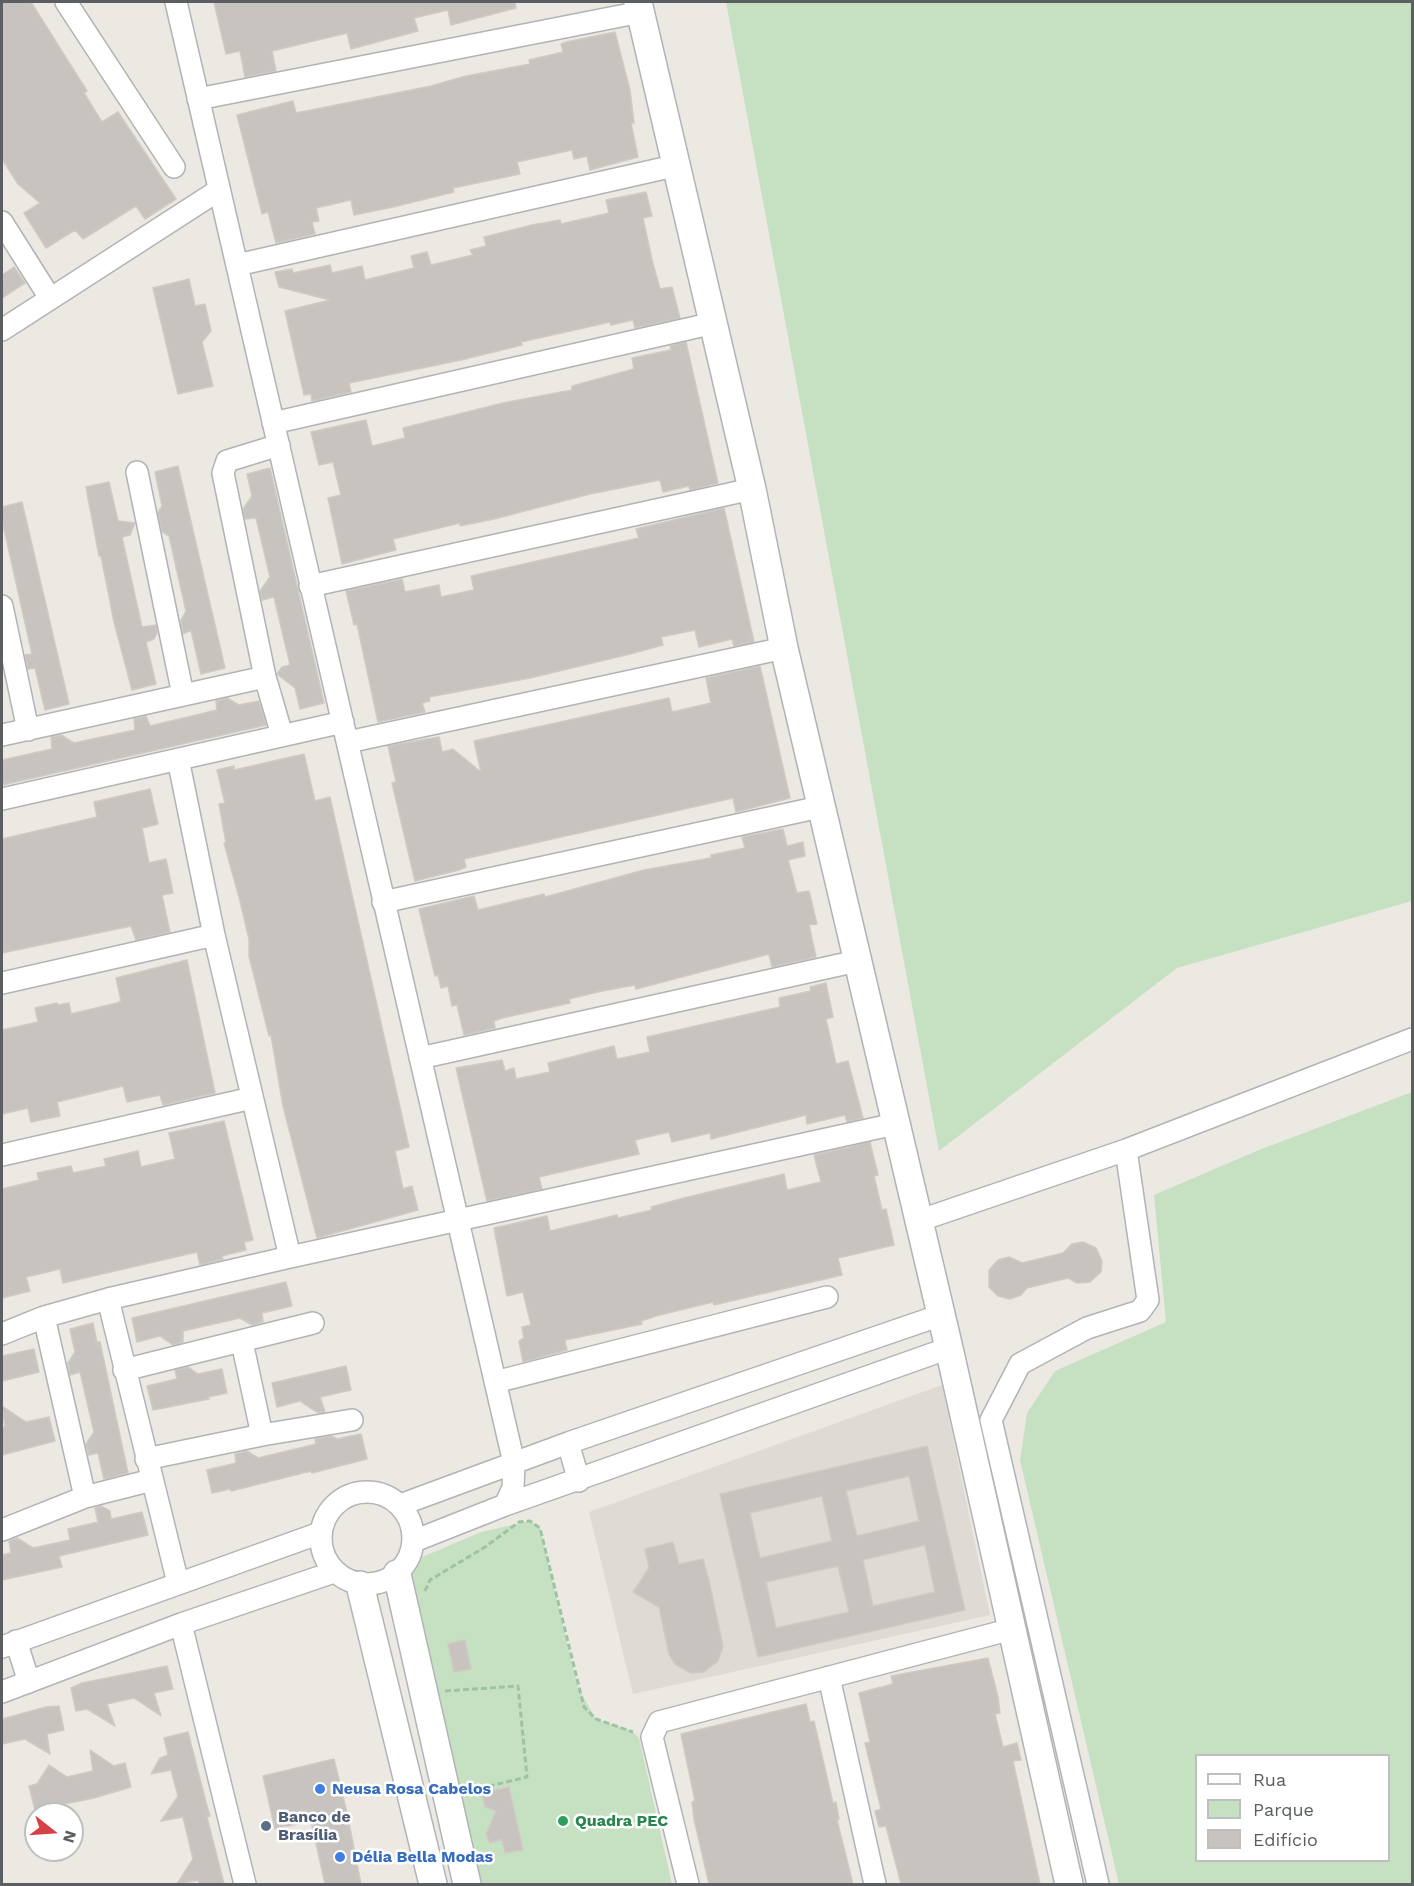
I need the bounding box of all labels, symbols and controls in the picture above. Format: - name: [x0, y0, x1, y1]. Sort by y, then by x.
- legend: [1195, 1754, 1390, 1862]
- text: Rua: [1253, 1769, 1286, 1790]
- place label: Neusa Rosa Cabelos: [332, 1779, 491, 1799]
- marker: Neusa Rosa Cabelos: [313, 1782, 327, 1796]
- text: Parque: [1253, 1799, 1314, 1820]
- north arrow: [24, 1802, 84, 1862]
- place label: Banco de Brasília: [278, 1807, 351, 1845]
- place label: Quadra PEC: [575, 1811, 668, 1831]
- marker: Quadra PEC: [556, 1814, 570, 1828]
- marker: Banco de Brasília: [259, 1819, 273, 1833]
- text: N: [59, 1828, 81, 1845]
- text: Edifício: [1253, 1829, 1318, 1850]
- place label: Délia Bella Modas: [352, 1847, 493, 1867]
- marker: Délia Bella Modas: [333, 1850, 347, 1864]

